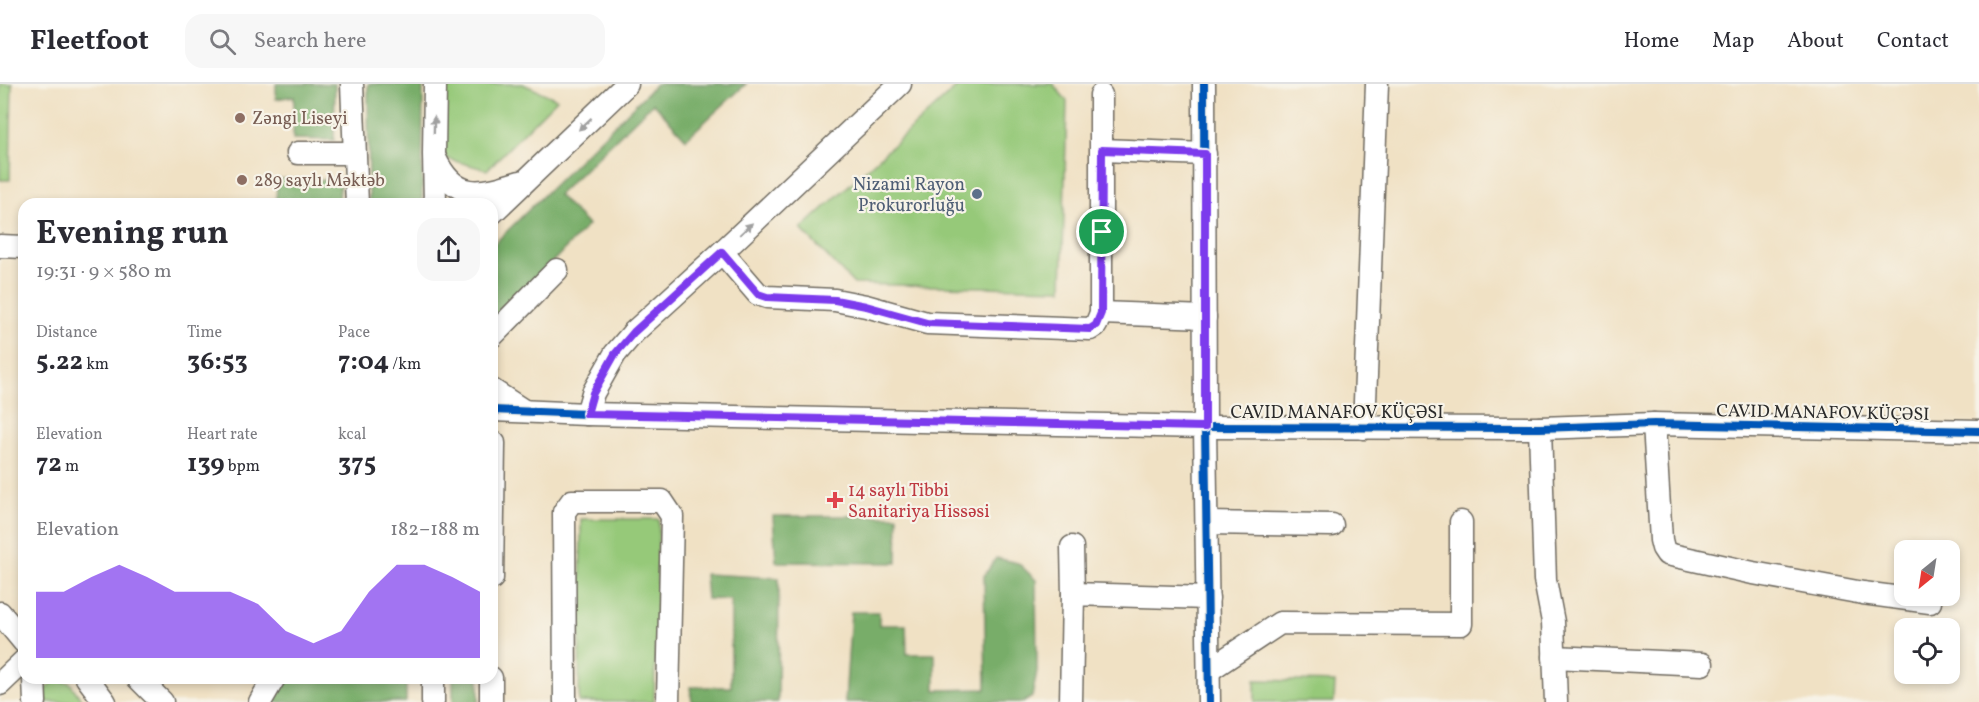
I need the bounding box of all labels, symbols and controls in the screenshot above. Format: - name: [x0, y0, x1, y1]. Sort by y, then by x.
- search box: [185, 14, 605, 68]
- text: Fleetfoot: [30, 22, 149, 61]
- icon: search: [206, 25, 239, 58]
- text: Search here: [254, 26, 366, 57]
- text: Home: [1624, 27, 1679, 56]
- text: Map: [1712, 27, 1754, 56]
- text: About: [1787, 27, 1844, 56]
- text: Contact: [1877, 27, 1949, 56]
- place label: Zəngi Liseyi: [252, 107, 348, 132]
- marker: Zəngi Liseyi: [233, 111, 247, 125]
- one-way arrow: [429, 115, 439, 134]
- one-way arrow: [577, 117, 592, 131]
- place label: 289 saylı Məktəb: [254, 169, 385, 194]
- marker: 289 saylı Məktəb: [235, 173, 249, 187]
- place label: Nizami Rayon Prokurorluğu: [853, 173, 965, 219]
- marker: Nizami Rayon Prokurorluğu: [970, 187, 984, 201]
- pin: [1076, 206, 1127, 257]
- text: Evening run: [36, 212, 229, 258]
- icon: arrive: [1085, 215, 1118, 248]
- button: share: [417, 218, 480, 281]
- one-way arrow: [738, 223, 753, 236]
- text: 19:31 · 9 × 580 m: [36, 258, 172, 286]
- text: Distance: [36, 322, 97, 344]
- text: Time: [187, 322, 222, 344]
- text: Pace: [338, 322, 370, 344]
- text: 5.22: [36, 344, 83, 380]
- text: 36:53: [187, 344, 248, 380]
- text: 7:04: [338, 344, 389, 380]
- text: km: [83, 354, 109, 376]
- text: /km: [389, 354, 421, 376]
- street label: CAVID MANAFOV KÜÇƏSI: [1716, 399, 1930, 428]
- street label: CAVID MANAFOV KÜÇƏSI: [1230, 401, 1444, 426]
- text: Elevation: [36, 424, 103, 446]
- text: Heart rate: [187, 424, 258, 446]
- text: kcal: [338, 424, 366, 446]
- text: 72: [36, 446, 62, 482]
- text: 139: [187, 446, 225, 482]
- text: 375: [338, 446, 376, 482]
- text: m: [62, 456, 79, 478]
- text: bpm: [225, 456, 260, 478]
- place label: 14 saylı Tibbi Sanitariya Hissəsi: [848, 479, 990, 525]
- marker: 14 saylı Tibbi Sanitariya Hissəsi: [826, 491, 844, 509]
- text: Elevation: [36, 516, 119, 544]
- text: 182–188 m: [390, 516, 480, 544]
- north arrow: [1894, 540, 1960, 606]
- map controls: [1894, 540, 1960, 684]
- button: locate: [1894, 618, 1960, 684]

